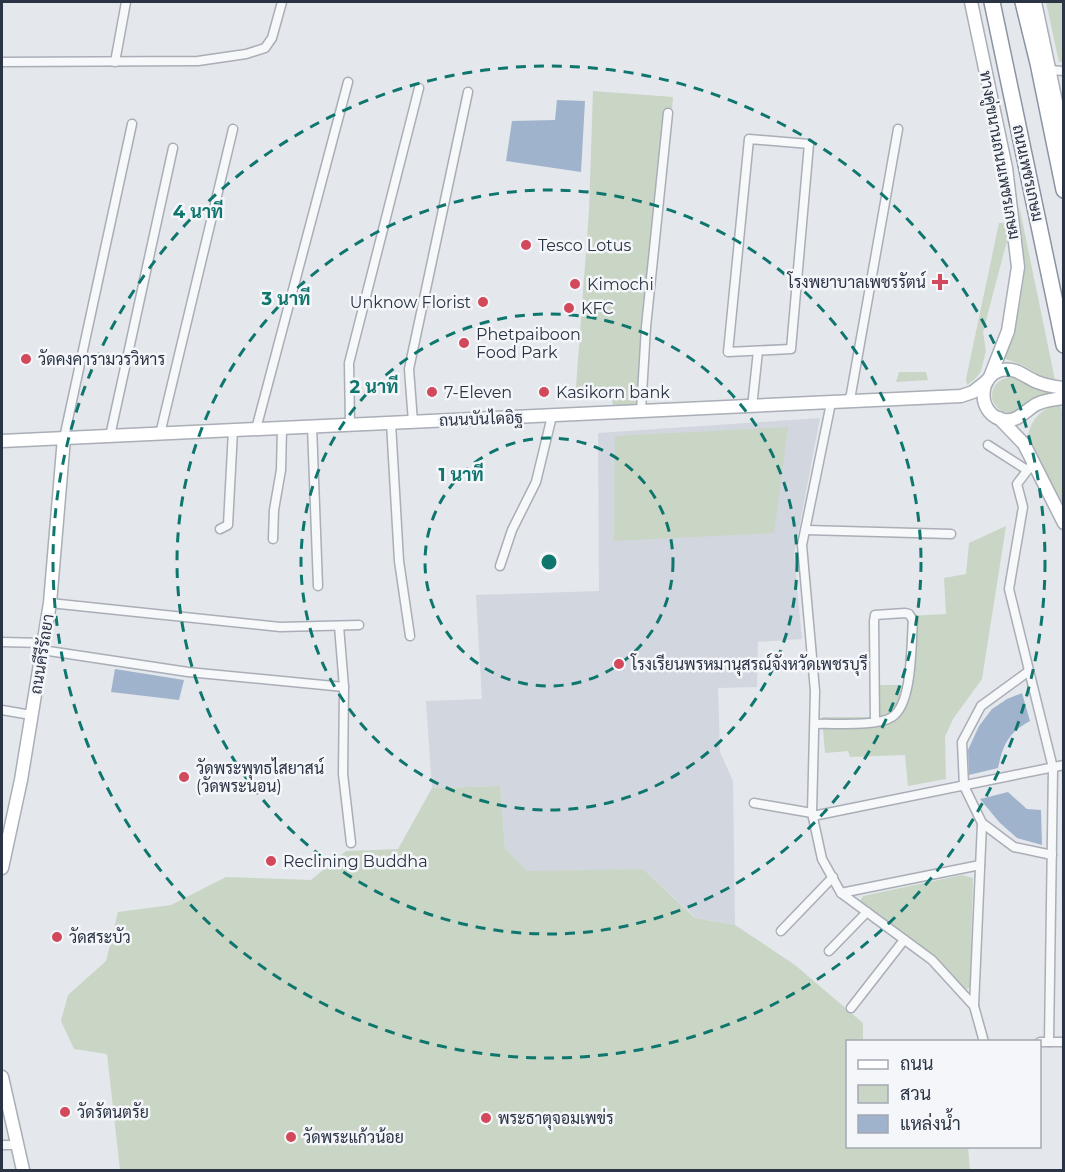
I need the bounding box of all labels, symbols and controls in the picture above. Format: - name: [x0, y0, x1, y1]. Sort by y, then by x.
- street label: ทางคู่ขนานถนนเพชรเกษม: [974, 69, 1025, 241]
- street label: ถนนเพชรเกษม: [1008, 123, 1048, 223]
- text: 4 นาที: [173, 199, 223, 223]
- place label: Tesco Lotus: [538, 236, 631, 255]
- marker: Tesco Lotus: [519, 238, 533, 252]
- place label: โรงพยาบาลเพชรรัตน์: [787, 270, 926, 292]
- marker: โรงพยาบาลเพชรรัตน์: [931, 273, 949, 291]
- place label: Kimochi: [587, 275, 654, 294]
- marker: Kimochi: [568, 277, 582, 291]
- text: 3 นาที: [261, 286, 310, 310]
- place label: Unknow Florist: [350, 293, 471, 312]
- marker: Unknow Florist: [476, 295, 490, 309]
- place label: KFC: [581, 299, 614, 318]
- marker: KFC: [562, 301, 576, 315]
- place label: Phetpaiboon Food Park: [476, 325, 581, 362]
- marker: Phetpaiboon Food Park: [457, 336, 471, 350]
- place label: วัดคงคารามวรวิหาร: [38, 349, 165, 369]
- marker: วัดคงคารามวรวิหาร: [19, 352, 33, 366]
- text: 2 นาที: [350, 374, 398, 398]
- place label: 7-Eleven: [444, 383, 512, 402]
- place label: Kasikorn bank: [556, 383, 670, 402]
- marker: 7-Eleven: [425, 385, 439, 399]
- marker: Kasikorn bank: [537, 385, 551, 399]
- street label: ถนนบันไดอิฐ: [439, 406, 523, 431]
- text: 1 นาที: [438, 462, 484, 486]
- centre of rings: [539, 552, 559, 572]
- street label: ถนนคีรีรัถยา: [24, 612, 58, 696]
- place label: โรงเรียนพรหมานุสรณ์จังหวัดเพชรบุรี: [630, 652, 868, 676]
- marker: โรงเรียนพรหมานุสรณ์จังหวัดเพชรบุรี: [612, 657, 626, 671]
- place label: วัดพระพุทธไสยาสน์ (วัดพระนอน): [196, 756, 324, 796]
- marker: วัดพระพุทธไสยาสน์ (วัดพระนอน): [177, 770, 191, 784]
- place label: Reclining Buddha: [283, 852, 428, 871]
- marker: Reclining Buddha: [264, 854, 278, 868]
- place label: วัดสระบัว: [69, 927, 131, 947]
- marker: วัดสระบัว: [50, 930, 64, 944]
- legend: [846, 1040, 1041, 1148]
- text: ถนน: [900, 1053, 933, 1075]
- text: สวน: [900, 1083, 931, 1105]
- place label: วัดรัตนตรัย: [77, 1102, 149, 1122]
- marker: วัดรัตนตรัย: [58, 1105, 72, 1119]
- place label: พระธาตุจอมเพข่ร: [498, 1108, 614, 1130]
- text: แหล่งน้ำ: [900, 1108, 961, 1135]
- marker: พระธาตุจอมเพข่ร: [479, 1111, 493, 1125]
- place label: วัดพระแก้วน้อย: [303, 1127, 404, 1147]
- marker: วัดพระแก้วน้อย: [284, 1130, 298, 1144]

